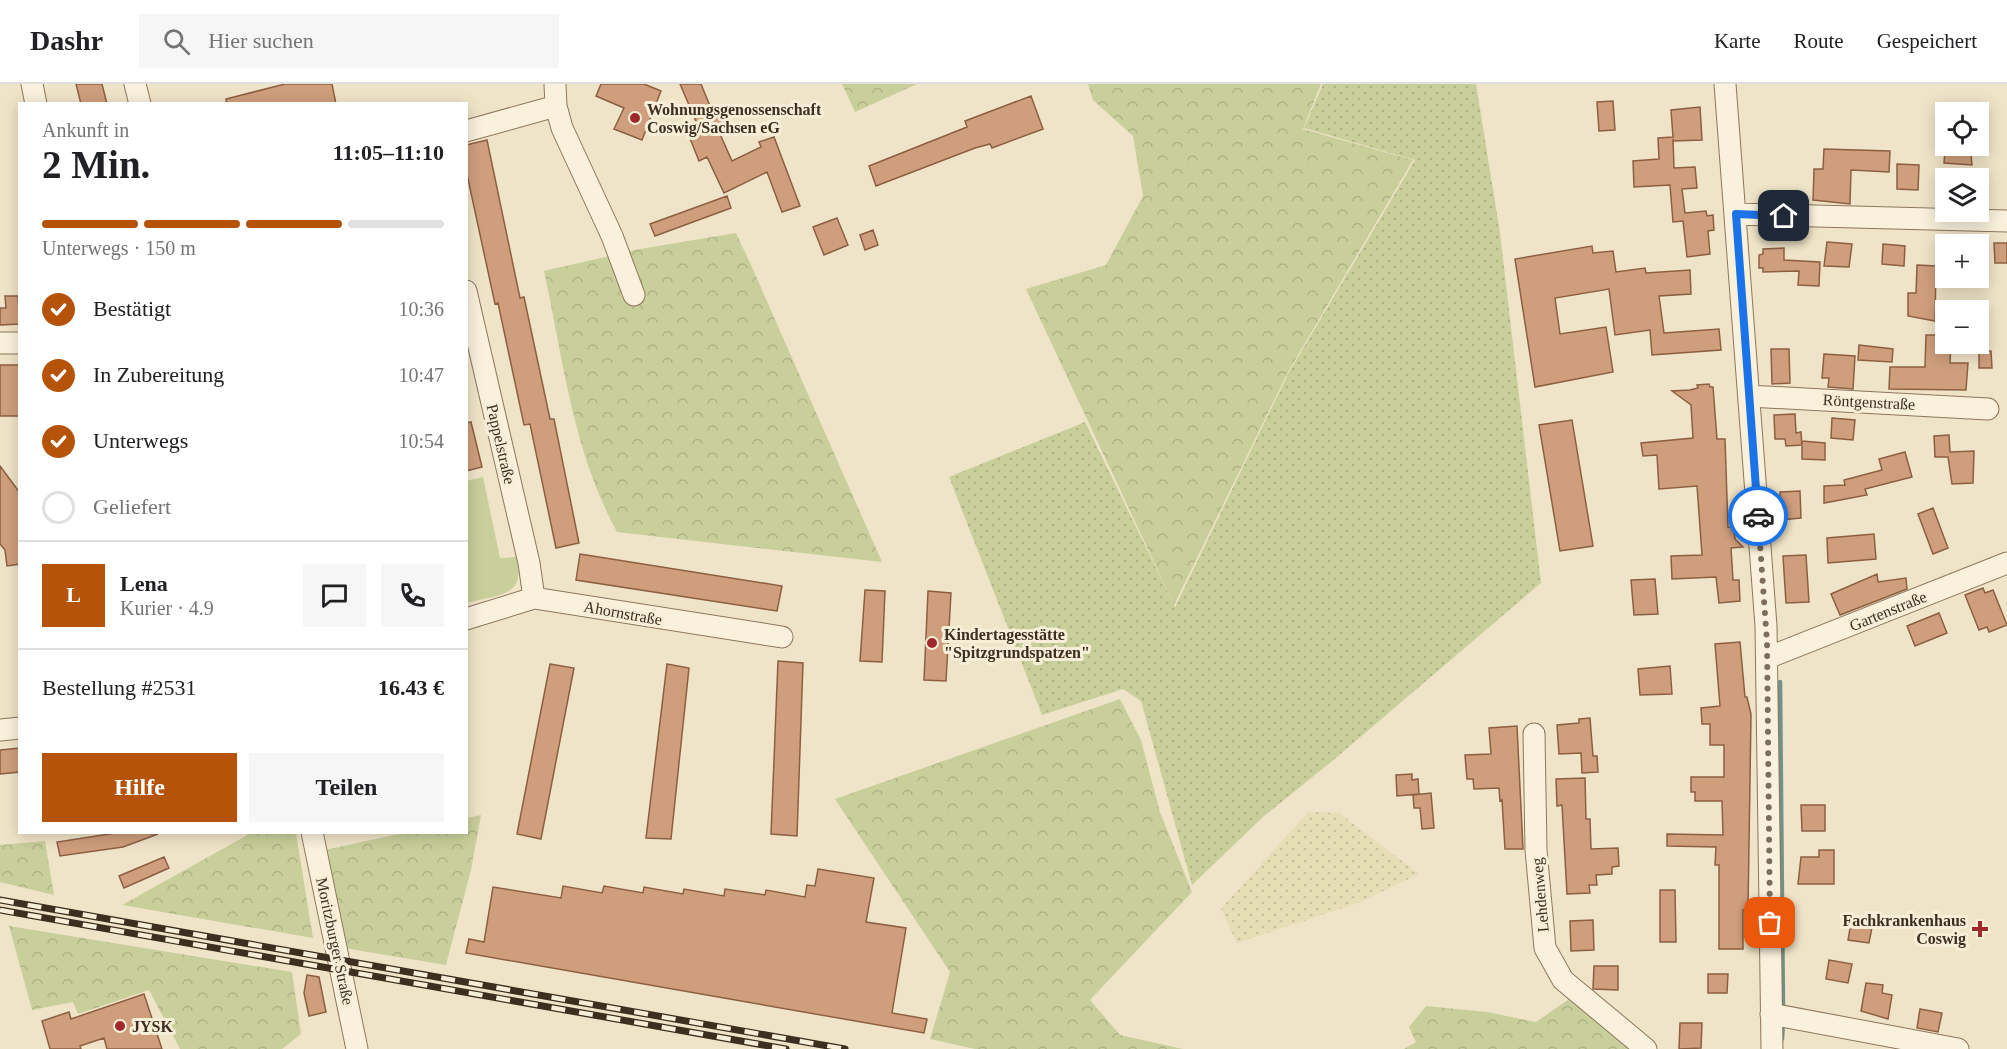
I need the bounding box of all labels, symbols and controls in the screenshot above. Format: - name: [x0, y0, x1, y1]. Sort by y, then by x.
- search box: [139, 14, 559, 68]
- text: Dashr: [30, 25, 103, 56]
- icon: search: [160, 25, 193, 58]
- text: Hier suchen: [208, 28, 314, 53]
- text: Karte: [1714, 29, 1761, 53]
- text: Route: [1794, 29, 1844, 53]
- text: Gespeichert: [1877, 29, 1977, 53]
- place label: Wohnungsgenossenschaft Coswig/Sachsen eG: [647, 101, 822, 137]
- map controls: [1935, 102, 1989, 354]
- button: locate: [1935, 102, 1989, 156]
- marker: Wohnungsgenossenschaft Coswig/Sachsen eG: [628, 111, 642, 125]
- text: Ankunft in: [42, 119, 129, 141]
- text: 11:05–11:10: [333, 140, 444, 165]
- text: 2 Min.: [42, 143, 150, 186]
- button: layers: [1935, 168, 1989, 222]
- pin: [1758, 190, 1809, 241]
- icon: home: [1767, 199, 1800, 232]
- button: +: [1935, 234, 1989, 288]
- text: Unterwegs · 150 m: [42, 237, 196, 259]
- icon: check: [42, 293, 75, 326]
- text: Bestätigt: [93, 296, 171, 321]
- text: 10:36: [398, 298, 444, 320]
- button: −: [1935, 300, 1989, 354]
- icon: check: [42, 359, 75, 392]
- text: In Zubereitung: [93, 362, 224, 387]
- text: 10:47: [398, 364, 444, 386]
- street label: Röntgenstraße: [1822, 391, 1916, 414]
- street label: Pappelstraße: [483, 402, 518, 486]
- icon: check: [42, 425, 75, 458]
- text: Unterwegs: [93, 428, 188, 453]
- text: 10:54: [398, 430, 444, 452]
- courier: [1728, 486, 1788, 546]
- text: Geliefert: [93, 494, 171, 519]
- icon: car: [1742, 500, 1775, 533]
- button: chat: [303, 564, 366, 627]
- button: phone: [381, 564, 444, 627]
- text: Lena: [120, 571, 168, 596]
- text: L: [66, 582, 81, 607]
- street label: Gartenstraße: [1847, 588, 1929, 634]
- text: Kurier · 4.9: [120, 597, 214, 619]
- street label: Ahornstraße: [583, 598, 663, 628]
- place label: Kindertagesstätte "Spitzgrundspatzen": [944, 626, 1090, 662]
- marker: Kindertagesstätte "Spitzgrundspatzen": [925, 636, 939, 650]
- text: Bestellung #2531: [42, 675, 197, 700]
- text: 16.43 €: [378, 675, 444, 700]
- button: Hilfe: [42, 753, 237, 822]
- button: Teilen: [249, 753, 444, 822]
- street label: Lehdenweg: [1528, 857, 1553, 933]
- street label: Moritzburger Straße: [312, 876, 357, 1007]
- pin: [1744, 897, 1795, 948]
- icon: bag: [1753, 906, 1786, 939]
- place label: Fachkrankenhaus Coswig: [1842, 912, 1966, 948]
- marker: Fachkrankenhaus Coswig: [1971, 920, 1989, 938]
- place label: JYSK: [132, 1018, 173, 1035]
- marker: JYSK: [113, 1019, 127, 1033]

